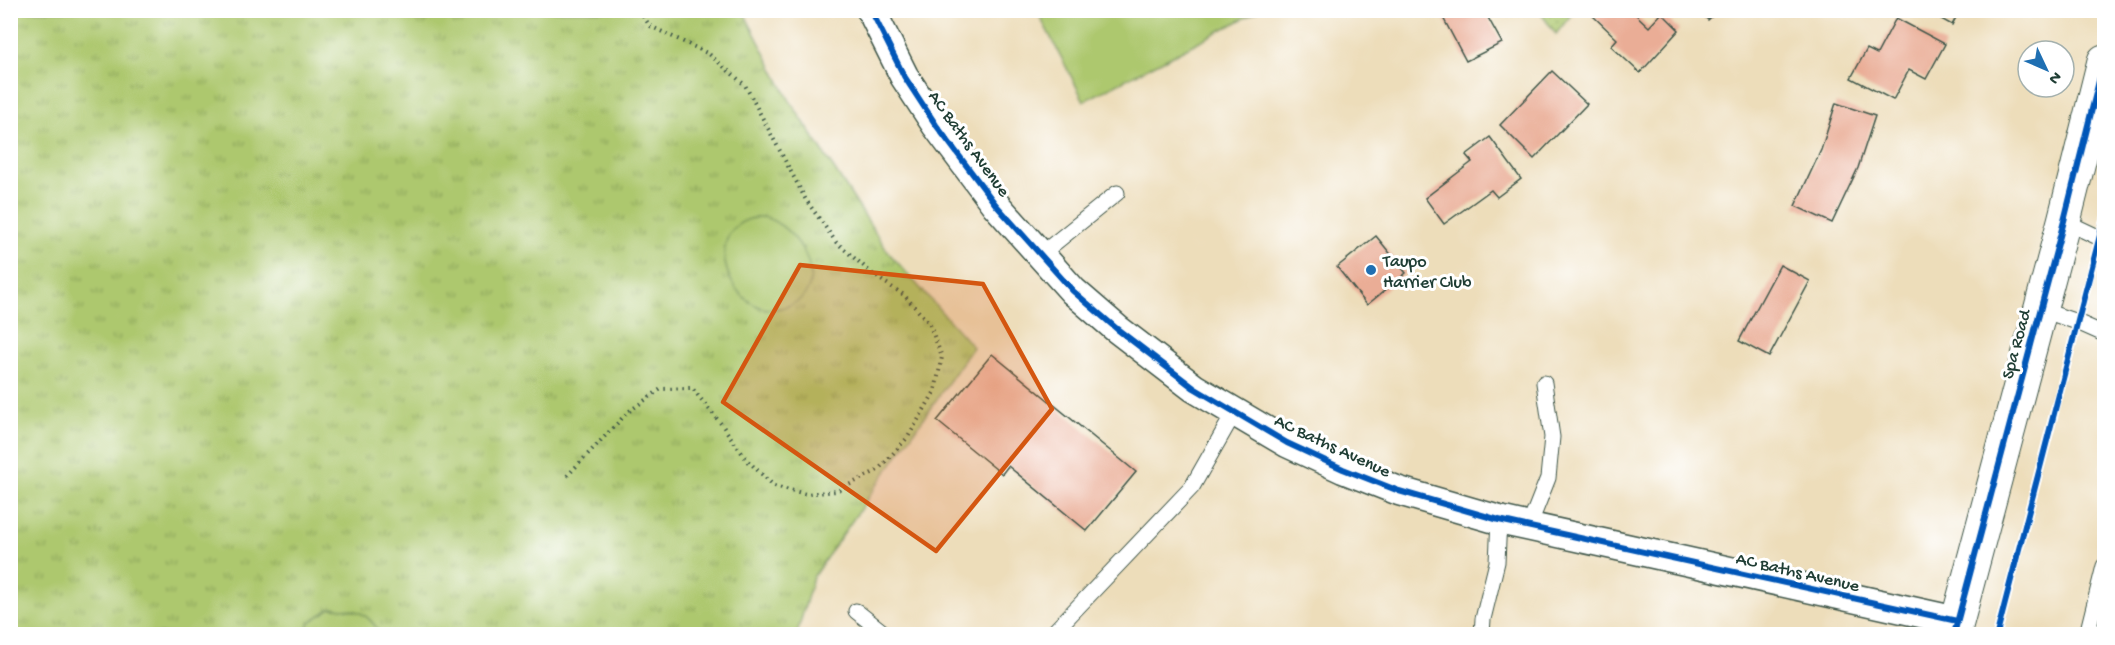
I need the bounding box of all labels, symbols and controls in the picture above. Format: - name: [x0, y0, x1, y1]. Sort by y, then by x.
- north arrow: [2016, 39, 2076, 99]
- text: N: [2043, 67, 2065, 88]
- street label: AC Baths Avenue: [922, 87, 1014, 202]
- place label: Taupo Harrier Club: [1382, 252, 1472, 294]
- marker: Taupo Harrier Club: [1364, 263, 1378, 277]
- street label: Spa Road: [1998, 306, 2037, 382]
- street label: AC Baths Avenue: [1270, 411, 1394, 484]
- street label: AC Baths Avenue: [1734, 549, 1862, 598]

